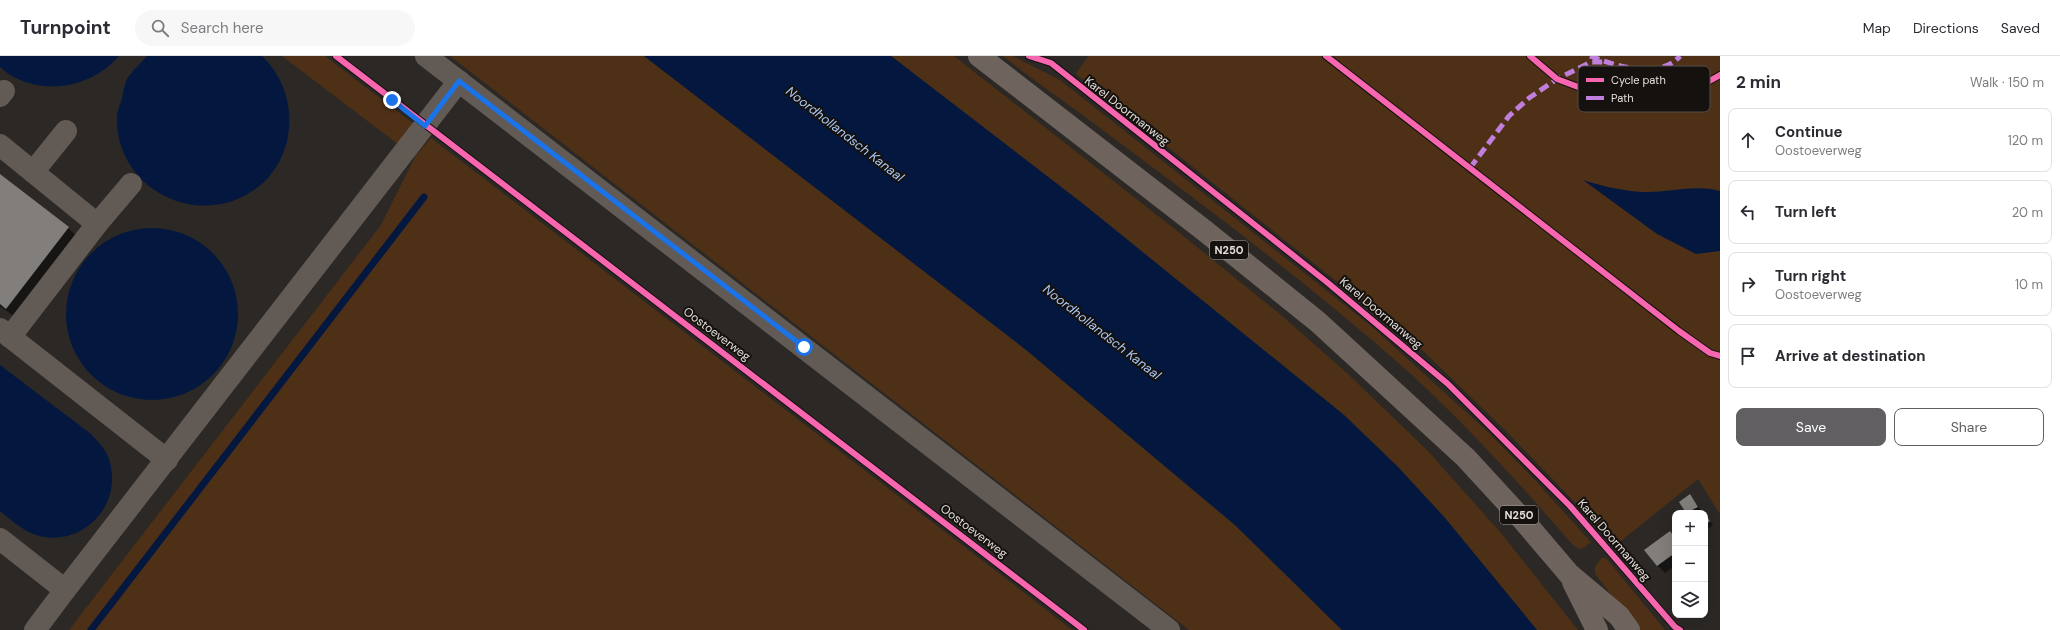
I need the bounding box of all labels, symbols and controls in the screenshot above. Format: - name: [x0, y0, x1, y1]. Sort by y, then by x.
- search box: [135, 10, 415, 46]
- text: Turnpoint: [20, 15, 111, 40]
- icon: search: [149, 17, 171, 39]
- text: Search here: [181, 18, 264, 38]
- text: Map: [1863, 19, 1891, 37]
- text: Directions: [1913, 19, 1979, 37]
- text: Saved: [2001, 19, 2040, 37]
- legend: [1578, 66, 1710, 112]
- text: 2 min: [1736, 71, 1781, 93]
- street label: Karel Doormanweg: [1081, 73, 1173, 149]
- text: Cycle path: [1611, 73, 1666, 87]
- text: Walk · 150 m: [1970, 74, 2044, 91]
- water label: Noordhollandsch Kanaal: [783, 83, 908, 186]
- route end: [383, 91, 401, 109]
- text: Path: [1611, 91, 1634, 105]
- text: Continue: [1775, 122, 1843, 142]
- icon: ahead: [1737, 129, 1759, 151]
- text: 120 m: [2008, 132, 2043, 149]
- text: Oostoeverweg: [1775, 142, 1862, 159]
- icon: left: [1737, 201, 1759, 223]
- text: Turn left: [1775, 202, 1836, 222]
- text: 20 m: [2012, 204, 2043, 221]
- road number: N250: [1210, 241, 1248, 259]
- text: Turn right: [1775, 266, 1846, 286]
- icon: right: [1737, 273, 1759, 295]
- street label: Karel Doormanweg: [1336, 274, 1426, 353]
- text: 10 m: [2015, 276, 2043, 293]
- water label: Noordhollandsch Kanaal: [1040, 281, 1165, 384]
- text: Oostoeverweg: [1775, 286, 1862, 303]
- street label: Oostoeverweg: [680, 304, 754, 365]
- route start: [795, 338, 813, 356]
- icon: arrive: [1737, 345, 1759, 367]
- text: Arrive at destination: [1775, 346, 1926, 366]
- button: Save: [1736, 408, 1886, 446]
- button: Share: [1894, 408, 2044, 446]
- street label: Karel Doormanweg: [1574, 496, 1654, 585]
- street label: Oostoeverweg: [937, 501, 1011, 562]
- road number: N250: [1500, 506, 1538, 524]
- map controls: [1672, 510, 1708, 618]
- button: +: [1672, 510, 1708, 546]
- button: −: [1672, 546, 1708, 582]
- button: layers: [1672, 582, 1708, 618]

